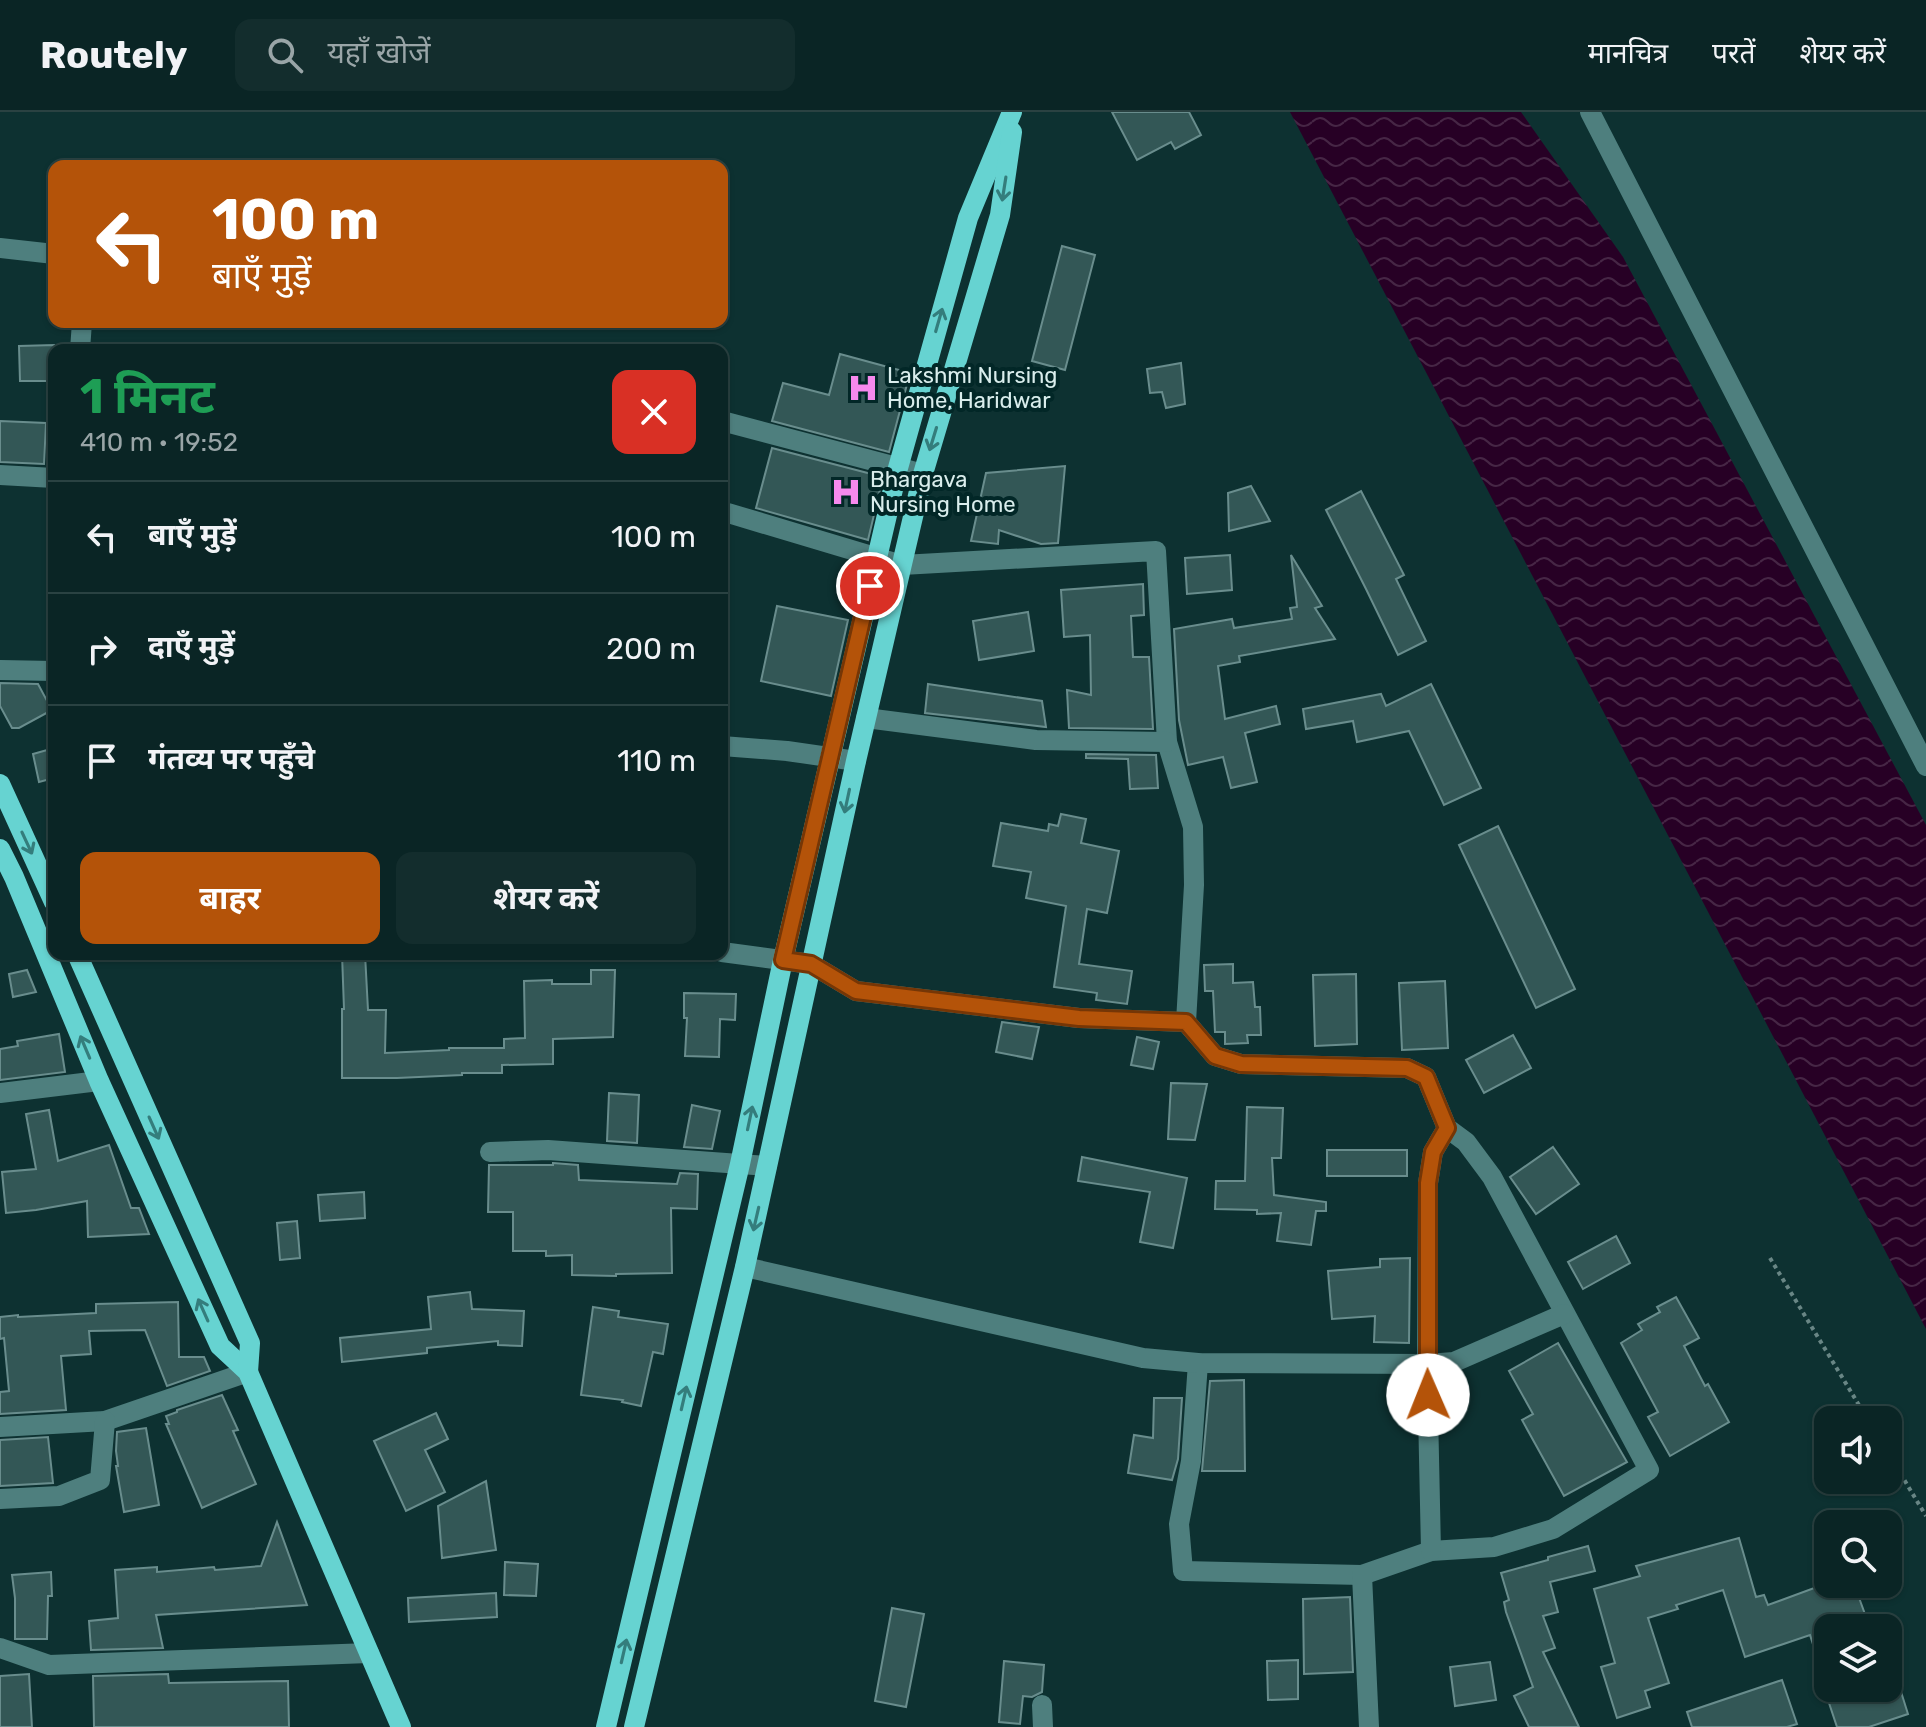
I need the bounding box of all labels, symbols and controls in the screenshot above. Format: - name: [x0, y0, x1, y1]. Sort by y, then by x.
- search box: [235, 19, 795, 91]
- text: Routely: [40, 32, 187, 78]
- icon: search: [263, 33, 307, 77]
- text: यहाँ खोजें: [327, 35, 431, 71]
- text: मानचित्र: [1588, 37, 1668, 70]
- text: परतें: [1712, 37, 1755, 70]
- text: शेयर करें: [1799, 37, 1886, 70]
- one-way arrow: [996, 176, 1011, 201]
- text: 100 m: [212, 187, 379, 253]
- icon: left: [80, 192, 184, 296]
- text: बाएँ मुड़ें: [212, 254, 311, 297]
- one-way arrow: [933, 308, 948, 334]
- place label: Lakshmi Nursing Home, Haridwar: [887, 362, 1057, 414]
- text: 1 मिनट: [80, 368, 215, 425]
- button: close: [612, 370, 696, 454]
- hospital icon: Lakshmi Nursing Home, Haridwar: [846, 371, 880, 405]
- one-way arrow: [925, 426, 940, 452]
- text: 410 m · 19:52: [80, 427, 238, 458]
- place label: Bhargava Nursing Home: [870, 466, 1016, 518]
- hospital icon: Bhargava Nursing Home: [829, 475, 863, 509]
- icon: left: [80, 515, 124, 559]
- text: बाएँ मुड़ें: [148, 517, 237, 553]
- text: 100 m: [611, 519, 696, 555]
- pin: [836, 552, 904, 620]
- icon: arrive: [848, 564, 892, 608]
- icon: right: [80, 627, 124, 671]
- text: दाएँ मुड़ें: [148, 629, 235, 665]
- text: 200 m: [606, 631, 696, 667]
- icon: arrive: [80, 739, 124, 783]
- text: गंतव्य पर पहुँचे: [148, 741, 315, 777]
- text: 110 m: [617, 743, 696, 779]
- one-way arrow: [839, 788, 854, 813]
- one-way arrow: [20, 831, 35, 855]
- button: बाहर: [80, 852, 380, 944]
- button: शेयर करें: [396, 852, 696, 944]
- one-way arrow: [77, 1036, 91, 1060]
- one-way arrow: [743, 1106, 758, 1131]
- one-way arrow: [147, 1116, 162, 1140]
- one-way arrow: [748, 1206, 763, 1231]
- one-way arrow: [195, 1298, 210, 1323]
- position arrow: [1386, 1353, 1470, 1437]
- one-way arrow: [677, 1386, 692, 1412]
- map controls: [1814, 1406, 1902, 1702]
- button: sound: [1814, 1406, 1902, 1494]
- button: search: [1814, 1510, 1902, 1598]
- button: layers: [1814, 1614, 1902, 1702]
- one-way arrow: [617, 1639, 632, 1664]

